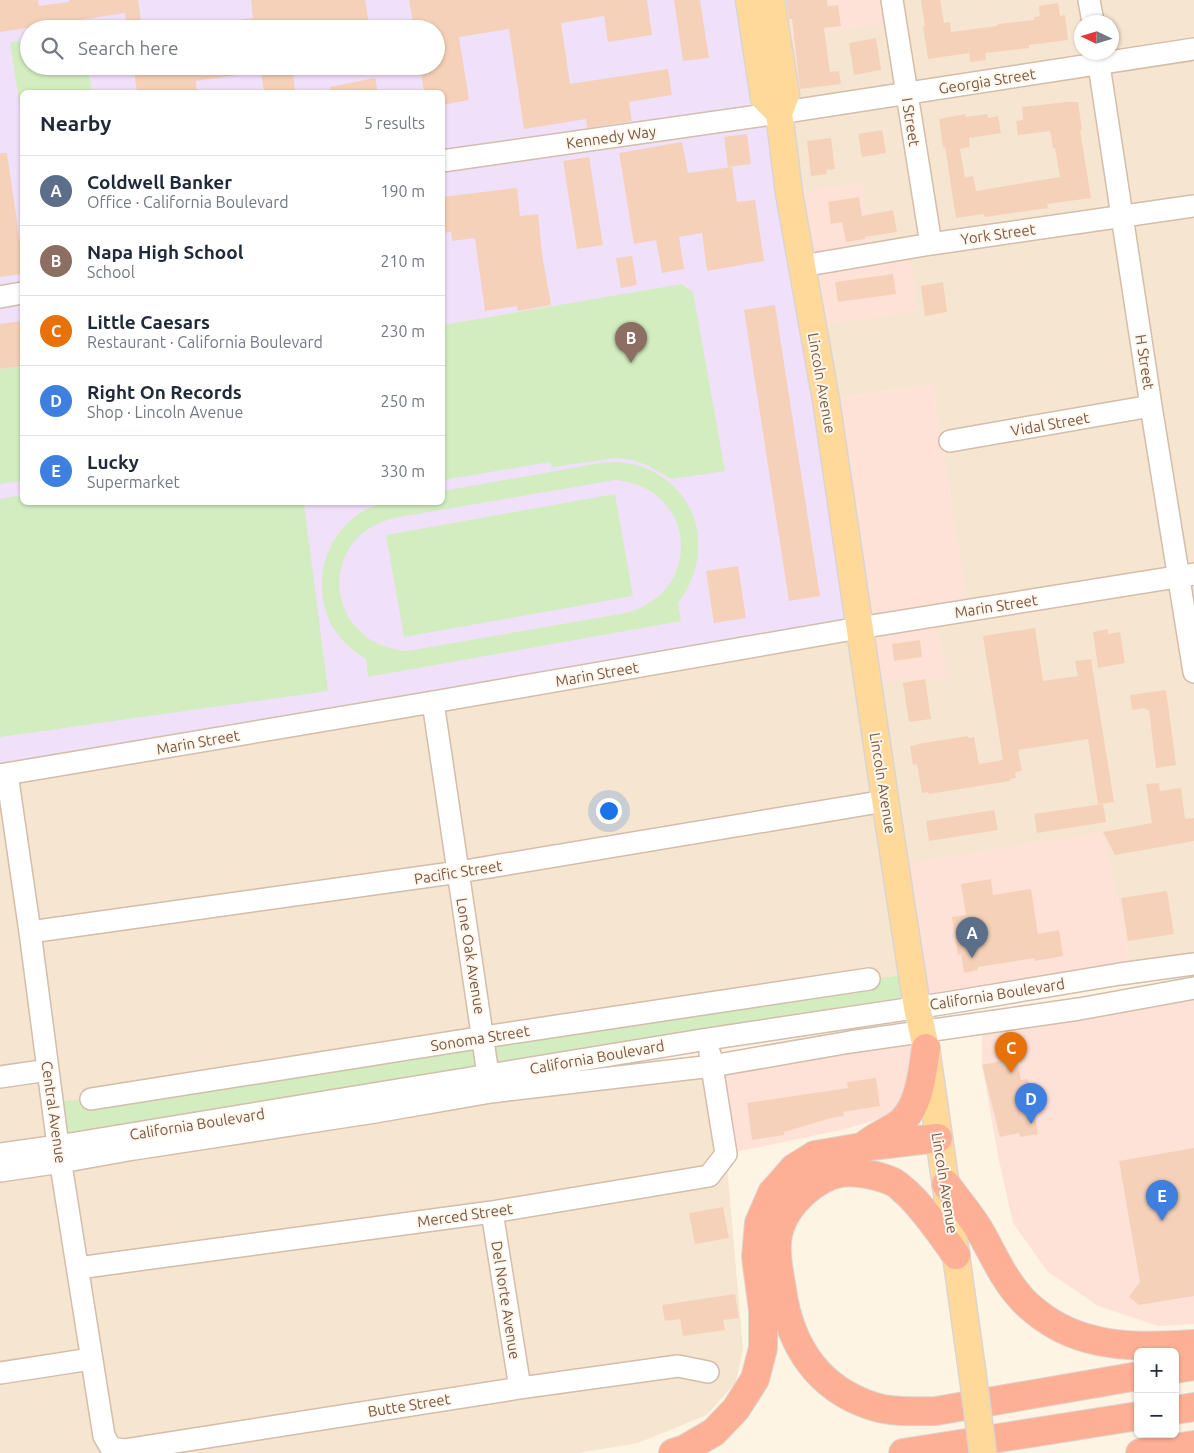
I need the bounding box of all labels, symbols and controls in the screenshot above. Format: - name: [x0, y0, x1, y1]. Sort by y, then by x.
- north arrow: [1074, 15, 1119, 60]
- search box: [20, 20, 445, 75]
- icon: search: [38, 34, 66, 62]
- text: Search here: [78, 37, 178, 59]
- street label: Georgia Street: [937, 65, 1037, 97]
- street label: I Street: [899, 96, 923, 148]
- text: Nearby: [40, 111, 111, 135]
- text: 5 results: [364, 114, 425, 132]
- street label: Kennedy Way: [565, 122, 657, 152]
- text: Coldwell Banker: [87, 171, 232, 193]
- text: A: [50, 182, 62, 200]
- text: 190 m: [380, 182, 425, 200]
- text: Office · California Boulevard: [87, 193, 289, 211]
- street label: York Street: [959, 220, 1037, 248]
- text: Napa High School: [87, 241, 243, 263]
- text: B: [51, 252, 61, 270]
- text: 210 m: [380, 252, 425, 270]
- text: School: [87, 263, 135, 281]
- text: Little Caesars: [87, 311, 210, 333]
- text: C: [51, 322, 61, 340]
- text: 230 m: [380, 322, 425, 340]
- pin: B: [615, 322, 647, 363]
- street label: Lincoln Avenue: [805, 331, 839, 435]
- text: Restaurant · California Boulevard: [87, 333, 323, 351]
- street label: H Street: [1132, 333, 1158, 391]
- text: Right On Records: [87, 381, 242, 403]
- text: D: [50, 392, 62, 410]
- text: 250 m: [380, 392, 425, 410]
- text: Shop · Lincoln Avenue: [87, 403, 243, 421]
- street label: Vidal Street: [1009, 409, 1091, 439]
- text: Lucky: [87, 451, 139, 473]
- text: E: [51, 462, 61, 480]
- text: 330 m: [380, 462, 425, 480]
- text: Supermarket: [87, 473, 180, 491]
- street label: Marin Street: [953, 591, 1039, 621]
- street label: Marin Street: [554, 658, 640, 690]
- street label: Marin Street: [155, 726, 241, 758]
- street label: Lincoln Avenue: [867, 731, 899, 835]
- your location: [596, 798, 622, 824]
- street label: Pacific Street: [413, 857, 503, 887]
- street label: Lone Oak Avenue: [453, 897, 489, 1015]
- pin: A: [956, 917, 988, 958]
- street label: California Boulevard: [928, 975, 1066, 1013]
- street label: Sonoma Street: [429, 1022, 531, 1054]
- pin: C: [995, 1032, 1027, 1073]
- street label: California Boulevard: [528, 1037, 666, 1077]
- street label: Central Avenue: [38, 1060, 70, 1164]
- pin: D: [1015, 1083, 1047, 1124]
- street label: California Boulevard: [128, 1105, 266, 1143]
- street label: Lincoln Avenue: [929, 1131, 961, 1235]
- pin: E: [1146, 1180, 1178, 1221]
- street label: Merced Street: [416, 1200, 514, 1230]
- street label: Del Norte Avenue: [488, 1240, 524, 1360]
- map controls: [1134, 1348, 1179, 1438]
- button: +: [1134, 1348, 1179, 1393]
- street label: Butte Street: [366, 1390, 452, 1420]
- button: −: [1134, 1393, 1179, 1438]

